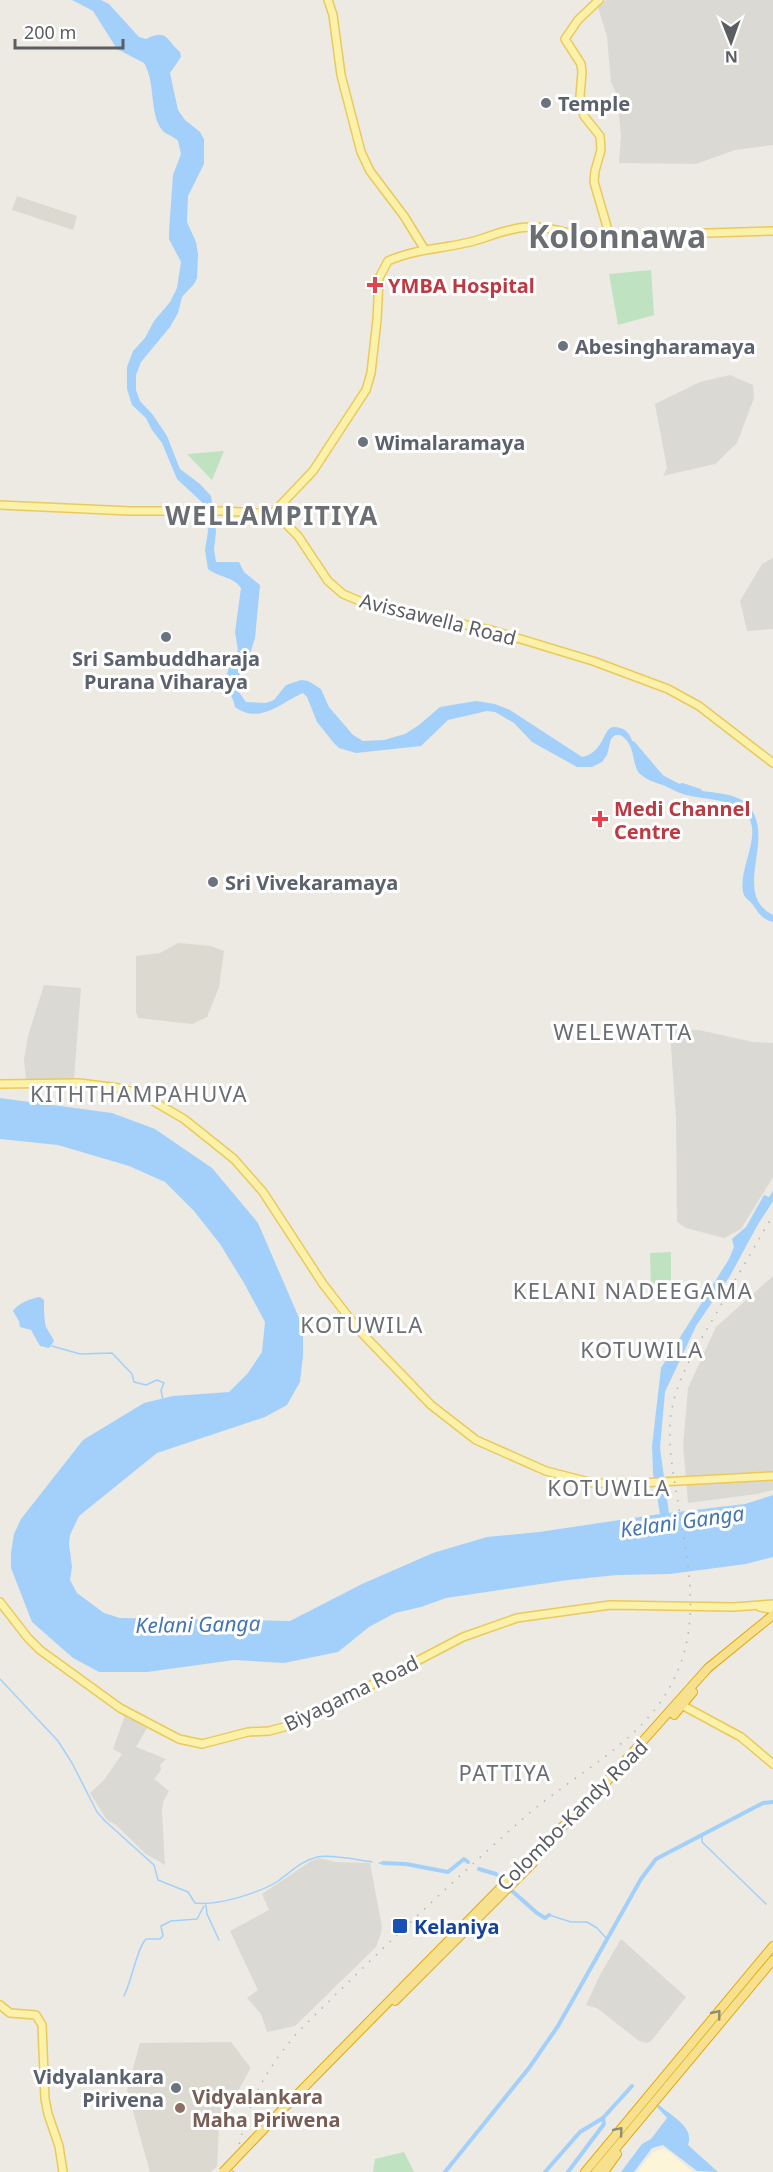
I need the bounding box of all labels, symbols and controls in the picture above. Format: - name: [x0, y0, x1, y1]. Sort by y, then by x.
- scale bar: [15, 12, 123, 50]
- north arrow: [701, 12, 761, 72]
- text: 200 m: [24, 20, 76, 44]
- text: N: [725, 46, 738, 68]
- place label: Temple: [558, 90, 630, 117]
- marker: Temple: [539, 96, 553, 110]
- district label: Kolonnawa: [528, 214, 706, 257]
- place label: YMBA Hospital: [388, 272, 535, 299]
- marker: YMBA Hospital: [366, 276, 384, 294]
- place label: Abesingharamaya: [575, 333, 755, 360]
- marker: Abesingharamaya: [556, 339, 570, 353]
- place label: Wimalaramaya: [375, 429, 525, 456]
- marker: Wimalaramaya: [356, 435, 370, 449]
- district label: WELLAMPITIYA: [165, 497, 379, 533]
- street label: Avissawella Road: [357, 587, 519, 651]
- marker: Sri Sambuddharaja Purana Viharaya: [159, 630, 173, 644]
- place label: Sri Sambuddharaja Purana Viharaya: [72, 645, 260, 695]
- place label: Medi Channel Centre: [614, 795, 750, 845]
- marker: Medi Channel Centre: [591, 810, 609, 828]
- place label: Sri Vivekaramaya: [225, 869, 398, 896]
- marker: Sri Vivekaramaya: [206, 875, 220, 889]
- district label: WELEWATTA: [553, 1016, 693, 1046]
- district label: KITHTHAMPAHUVA: [30, 1078, 248, 1108]
- district label: KELANI NADEEGAMA: [513, 1275, 753, 1305]
- district label: KOTUWILA: [300, 1309, 424, 1339]
- district label: KOTUWILA: [580, 1334, 704, 1364]
- district label: KOTUWILA: [547, 1472, 671, 1502]
- water label: Kelani Ganga: [618, 1498, 746, 1544]
- water label: Kelani Ganga: [135, 1609, 261, 1639]
- street label: Biyagama Road: [279, 1649, 423, 1737]
- street label: Colombo-Kandy Road: [491, 1734, 653, 1896]
- district label: PATTIYA: [459, 1757, 551, 1787]
- place label: Kelaniya: [414, 1913, 500, 1940]
- marker: Kelaniya: [391, 1917, 409, 1935]
- one-way arrow: [710, 2010, 721, 2021]
- place label: Vidyalankara Pirivena: [33, 2063, 164, 2113]
- marker: Vidyalankara Pirivena: [169, 2081, 183, 2095]
- place label: Vidyalankara Maha Piriwena: [192, 2083, 340, 2133]
- marker: Vidyalankara Maha Piriwena: [173, 2101, 187, 2115]
- one-way arrow: [611, 2127, 622, 2138]

